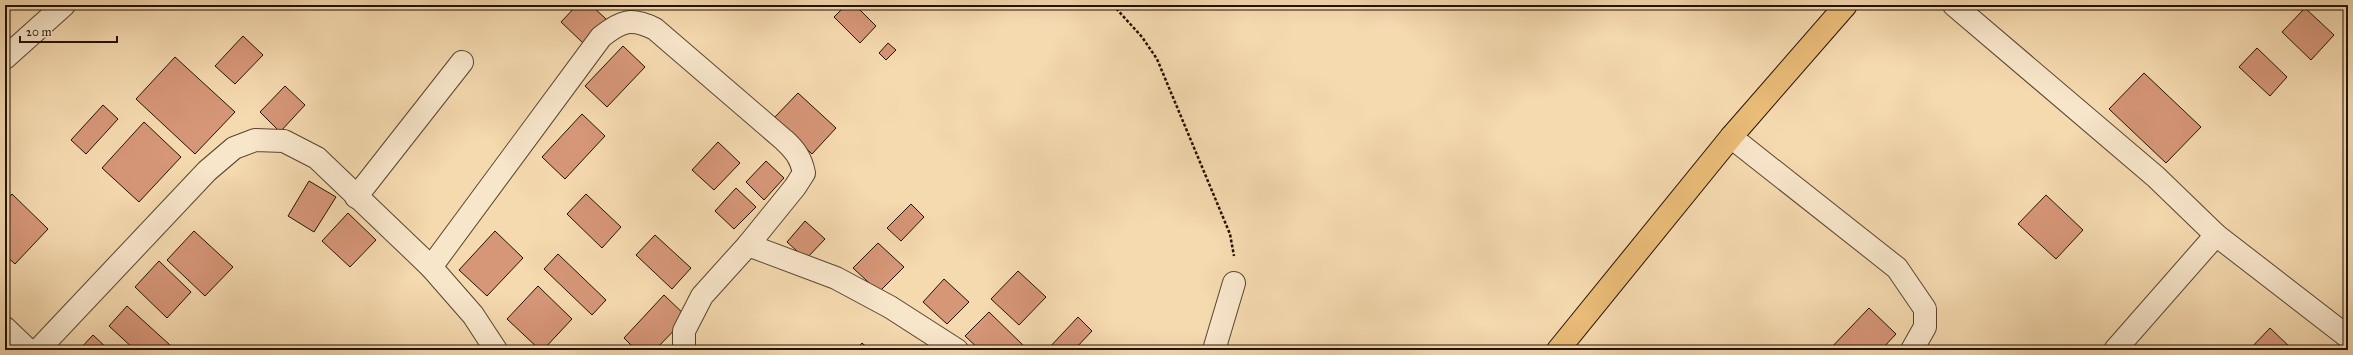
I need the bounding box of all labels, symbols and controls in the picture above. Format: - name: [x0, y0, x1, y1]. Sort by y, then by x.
- scale bar: [20, 18, 117, 44]
- text: 20 m: [26, 25, 52, 39]

